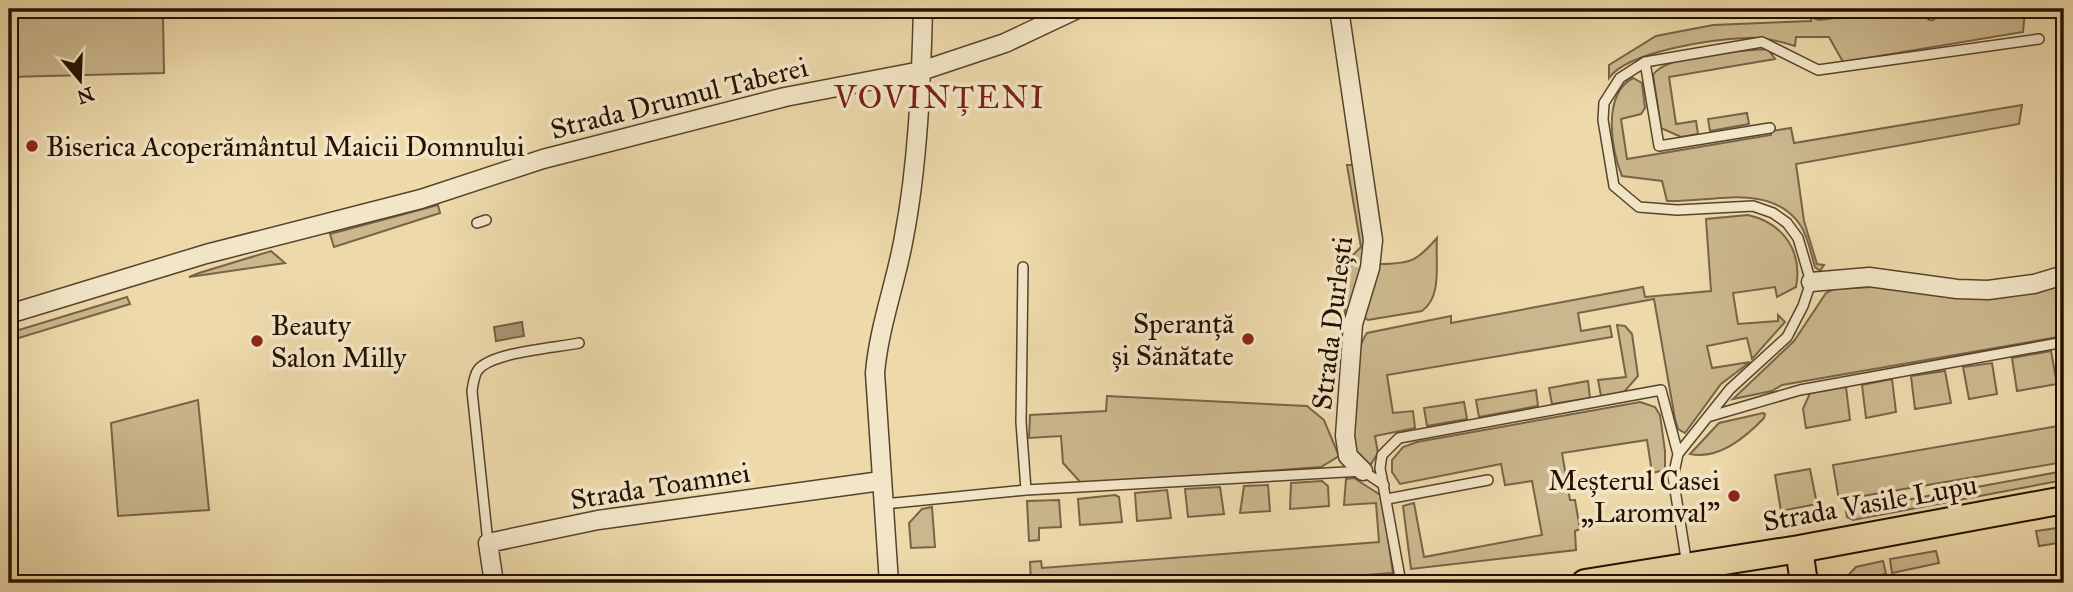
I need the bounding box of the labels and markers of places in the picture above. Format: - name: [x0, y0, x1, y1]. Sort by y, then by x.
- place label: Biserica Acoperământul Maicii Domnului: [46, 129, 525, 164]
- marker: Biserica Acoperământul Maicii Domnului: [24, 138, 40, 154]
- place label: Speranță și Sănătate: [1112, 306, 1234, 373]
- place label: Beauty Salon Milly: [271, 308, 407, 375]
- marker: Speranță și Sănătate: [1240, 331, 1256, 347]
- marker: Beauty Salon Milly: [249, 333, 265, 349]
- place label: Meșterul Casei „Laromval”: [1548, 463, 1720, 530]
- marker: Meșterul Casei „Laromval”: [1726, 488, 1742, 504]

